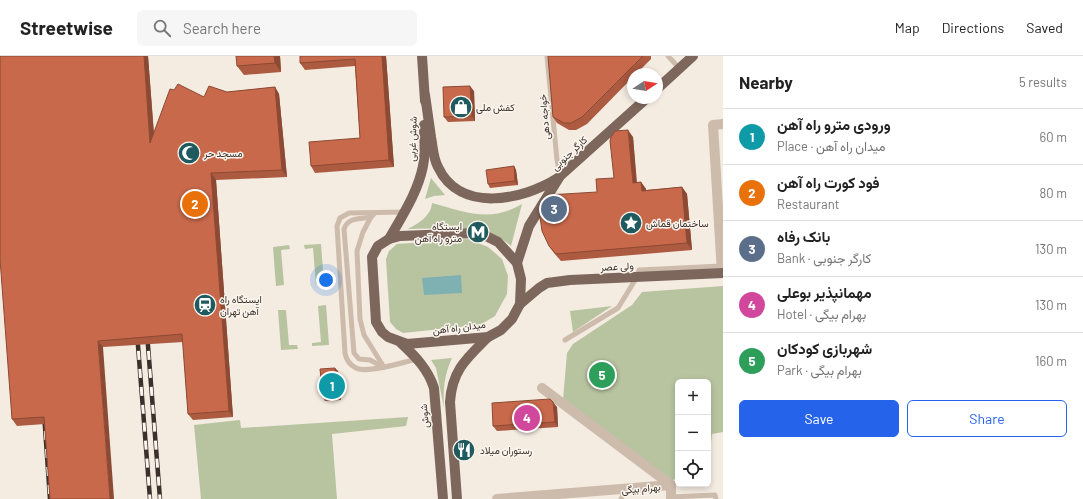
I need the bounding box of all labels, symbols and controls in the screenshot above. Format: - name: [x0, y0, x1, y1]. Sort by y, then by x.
- search box: [137, 10, 417, 46]
- text: Streetwise: [20, 16, 113, 39]
- icon: search: [151, 17, 173, 39]
- text: Search here: [183, 19, 261, 37]
- text: Map: [895, 19, 920, 36]
- text: Directions: [942, 19, 1004, 36]
- text: Saved: [1026, 19, 1063, 36]
- north arrow: [627, 68, 663, 104]
- text: Nearby: [739, 72, 793, 92]
- text: 5 results: [1019, 74, 1067, 90]
- street label: خواجه دهی: [536, 93, 553, 140]
- shop icon: کفش ملی: [448, 94, 474, 120]
- place label: کفش ملی: [476, 101, 515, 114]
- text: ورودی مترو راه آهن: [777, 115, 891, 133]
- street label: شوش غربی: [405, 116, 420, 162]
- text: 1: [750, 129, 754, 145]
- text: 60 m: [1040, 129, 1067, 145]
- street label: کارگر جنوبی: [549, 133, 591, 173]
- text: Place · میدان راه آهن: [777, 138, 886, 154]
- mosque icon: مسجد حر: [176, 140, 202, 166]
- place label: مسجد حر: [203, 147, 242, 160]
- text: فود کورت راه آهن: [777, 173, 880, 191]
- text: 2: [748, 185, 756, 201]
- text: 80 m: [1040, 185, 1067, 201]
- pin: 2: [182, 189, 208, 219]
- pin: 3: [541, 194, 567, 224]
- text: Restaurant: [777, 196, 839, 212]
- place icon: ساختمان قماش: [618, 210, 644, 236]
- place label: ساختمان قماش: [646, 217, 709, 230]
- metro station icon: ایستگاه مترو راه آهن: [465, 219, 491, 245]
- place label: ایستگاه مترو راه آهن: [415, 220, 462, 245]
- text: بانک رفاه: [777, 227, 830, 245]
- text: 3: [748, 241, 756, 257]
- text: 130 m: [1035, 241, 1067, 257]
- text: Bank · کارگر جنوبی: [777, 250, 871, 266]
- street label: ولی عصر: [599, 259, 634, 274]
- your location: [316, 270, 336, 290]
- text: مهمانپذیر بوعلی: [777, 283, 872, 301]
- station icon: ایستگاه راه آهن تهران: [192, 292, 218, 318]
- place label: ایستگاه راه آهن تهران: [220, 293, 262, 318]
- text: 4: [748, 297, 756, 313]
- text: 130 m: [1035, 297, 1067, 313]
- text: Hotel · بهرام بیگی: [777, 306, 866, 322]
- street label: میدان راه آهن: [432, 318, 486, 337]
- text: شهربازی کودکان: [777, 339, 872, 357]
- text: 5: [748, 353, 756, 369]
- text: 160 m: [1035, 353, 1067, 369]
- pin: 5: [589, 360, 615, 390]
- text: Park · بهرام بیگی: [777, 362, 862, 378]
- pin: 1: [319, 371, 345, 401]
- map controls: [675, 379, 711, 487]
- button: +: [675, 379, 711, 415]
- button: Save: [739, 400, 899, 437]
- button: Share: [907, 400, 1067, 437]
- street label: شوش: [417, 403, 432, 429]
- pin: 4: [514, 403, 540, 433]
- button: −: [675, 415, 711, 451]
- restaurant icon: رستوران میلاد: [451, 437, 477, 463]
- place label: رستوران میلاد: [480, 444, 532, 457]
- button: locate: [675, 451, 711, 487]
- street label: بهرام بیگی: [621, 480, 661, 497]

